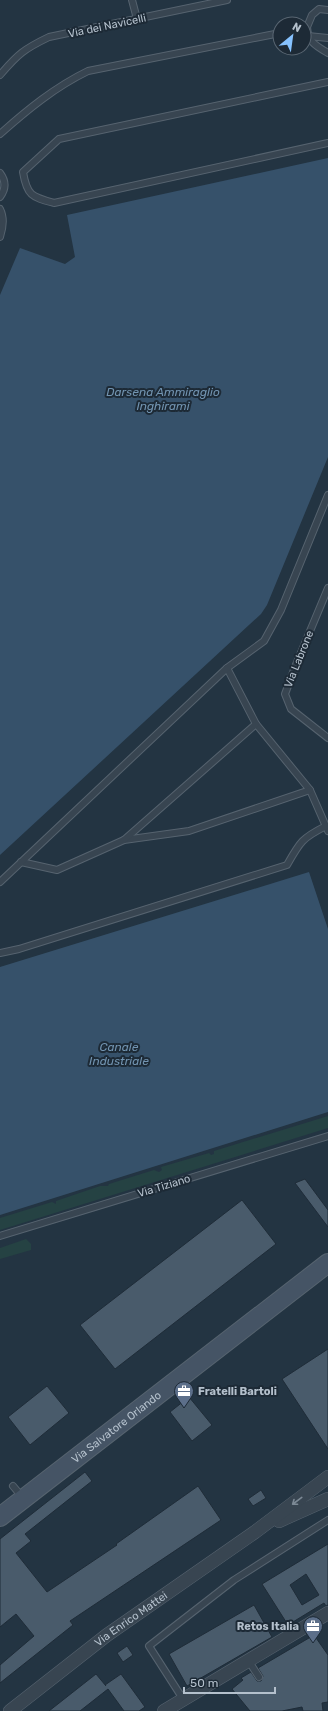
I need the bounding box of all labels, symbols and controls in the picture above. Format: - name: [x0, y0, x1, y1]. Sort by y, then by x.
- street label: Via dei Navicelli: [67, 11, 147, 41]
- north arrow: [272, 16, 312, 56]
- text: N: [290, 20, 303, 35]
- water label: Darsena Ammiraglio Inghirami: [106, 385, 220, 413]
- street label: Via Labrone: [282, 628, 316, 690]
- water label: Canale Industriale: [89, 1040, 149, 1068]
- street label: Via Tiziano: [136, 1172, 192, 1200]
- office icon: Fratelli Bartoli: [173, 1380, 195, 1408]
- place label: Fratelli Bartoli: [198, 1385, 277, 1398]
- street label: Via Salvatore Orlando: [69, 1388, 164, 1466]
- one-way arrow: [291, 1496, 302, 1505]
- street label: Via Enrico Mattei: [92, 1589, 170, 1649]
- office icon: Retos Italia: [302, 1615, 324, 1643]
- place label: Retos Italia: [237, 1620, 299, 1633]
- scale bar: [184, 1669, 275, 1695]
- text: 50 m: [190, 1676, 218, 1690]

